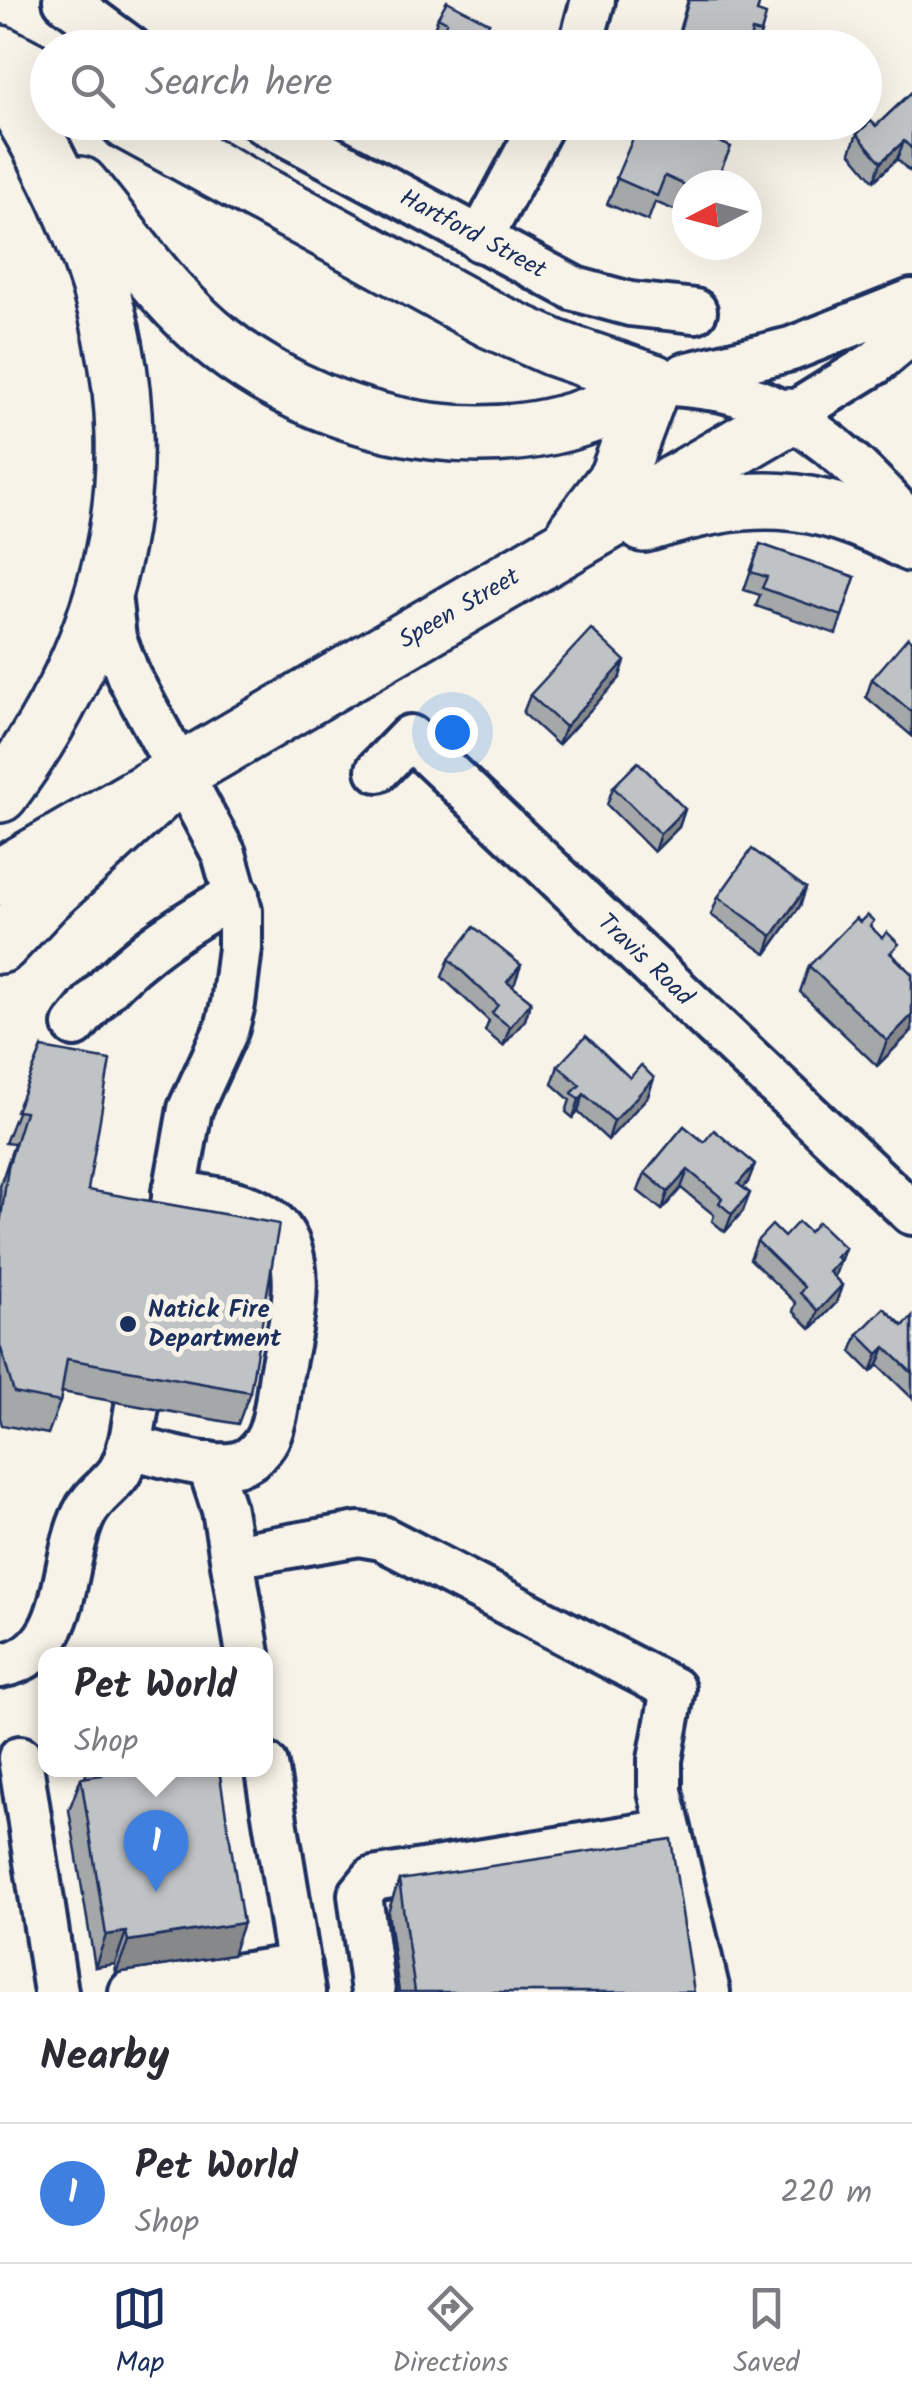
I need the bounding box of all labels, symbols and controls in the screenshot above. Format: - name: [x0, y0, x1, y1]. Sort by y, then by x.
- search box: [30, 30, 882, 140]
- text: Search here: [145, 55, 332, 115]
- icon: search: [65, 58, 120, 113]
- north arrow: [672, 170, 762, 260]
- street label: Hartford Street: [392, 179, 554, 290]
- street label: Speen Street: [391, 557, 528, 660]
- your location: [427, 707, 478, 758]
- street label: Travis Road: [588, 904, 704, 1017]
- place label: Natick Fire Department: [148, 1290, 282, 1359]
- marker: Natick Fire Department: [117, 1313, 139, 1335]
- popup: [38, 1647, 273, 1777]
- text: Pet World: [74, 1657, 237, 1717]
- text: Shop: [74, 1717, 138, 1768]
- pin: 1: [124, 1810, 188, 1892]
- text: Nearby: [40, 2024, 169, 2091]
- text: Pet World: [135, 2138, 298, 2198]
- text: 1: [68, 2168, 77, 2219]
- text: 220 m: [781, 2168, 872, 2219]
- text: Shop: [135, 2198, 199, 2249]
- tab: Map: [112, 2281, 167, 2386]
- tab: Directions: [392, 2281, 508, 2386]
- tab: Saved: [733, 2281, 800, 2386]

